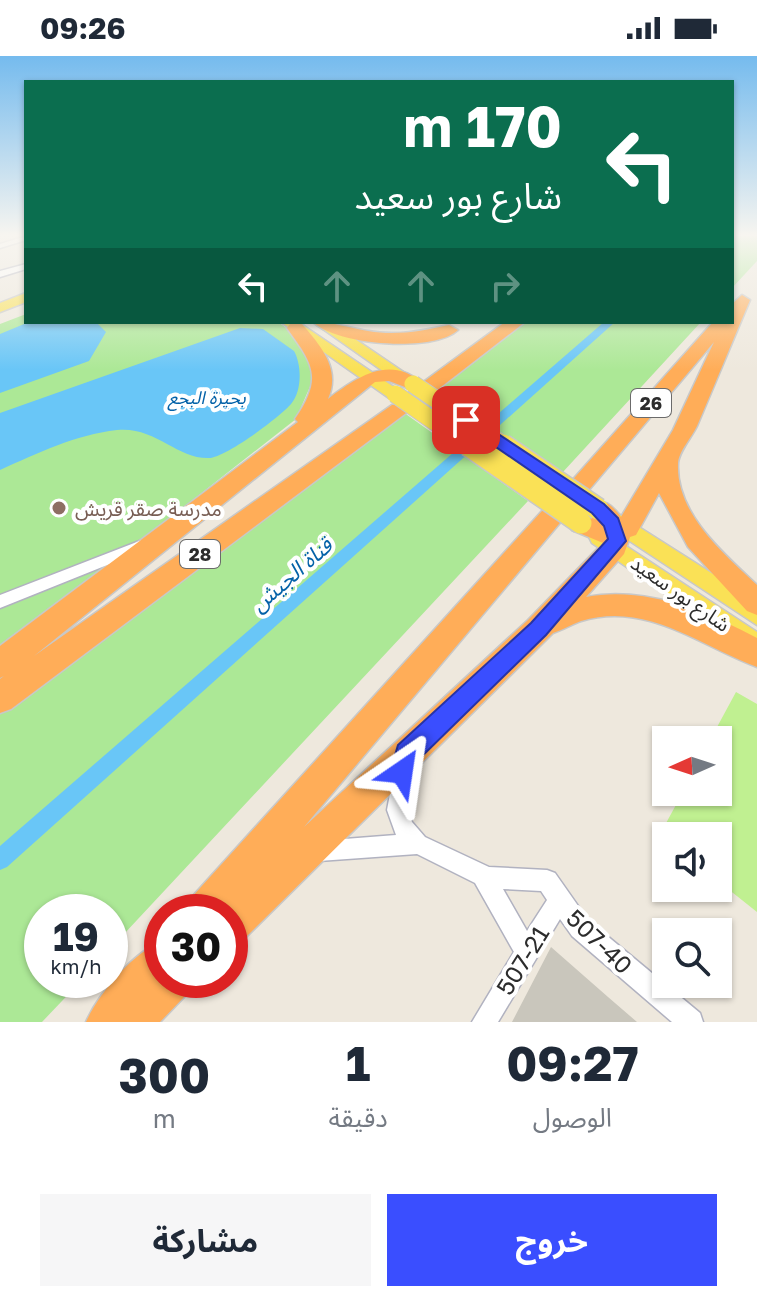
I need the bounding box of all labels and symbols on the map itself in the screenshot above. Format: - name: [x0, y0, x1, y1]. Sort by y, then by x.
- water label: بحيرة البجع: [167, 386, 246, 412]
- pin: [432, 386, 500, 454]
- road number: 26: [631, 389, 671, 417]
- place label: مدرسة صقر قريش: [75, 496, 222, 521]
- marker: مدرسة صقر قريش: [50, 499, 68, 517]
- water label: قناة الجيش: [245, 530, 339, 618]
- road number: 28: [180, 540, 220, 568]
- street label: شارع بور سعيد: [625, 550, 735, 639]
- north arrow: [652, 726, 732, 806]
- position arrow: [360, 730, 444, 814]
- speed limit sign: 30: [144, 894, 248, 998]
- street label: 507-40: [561, 903, 639, 979]
- street label: 507-21: [490, 920, 554, 1000]

